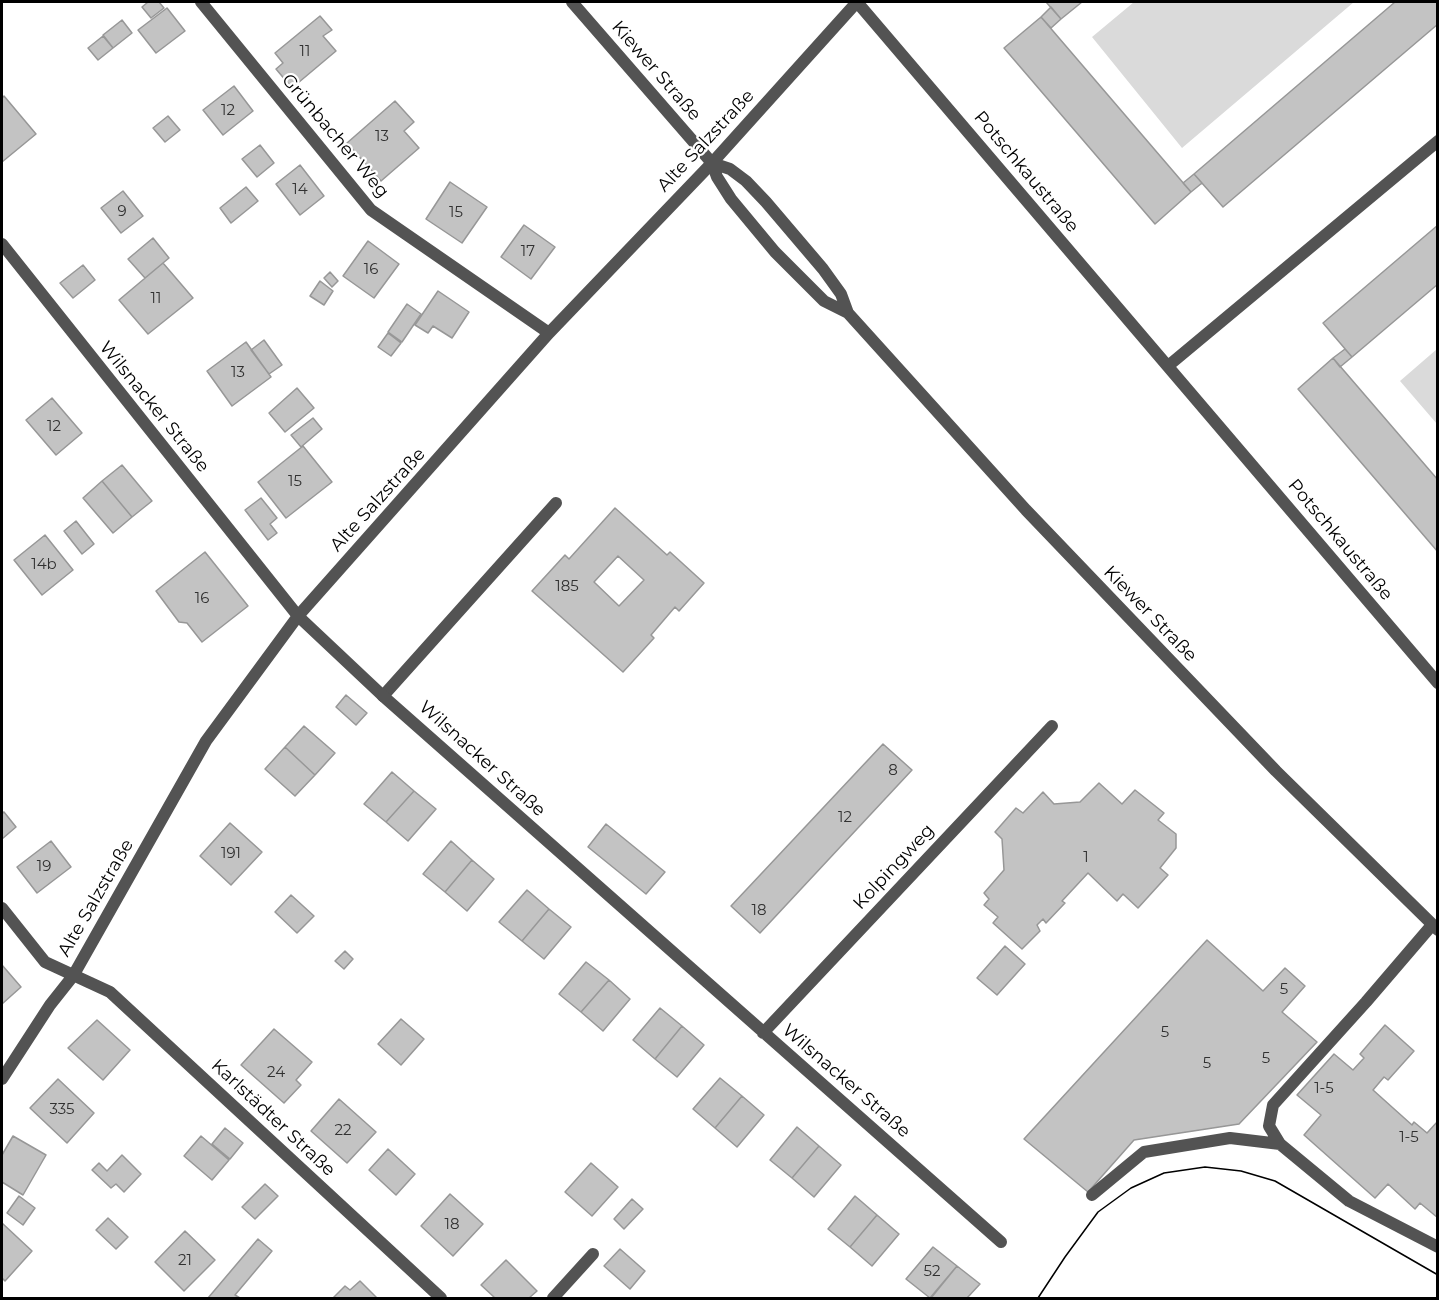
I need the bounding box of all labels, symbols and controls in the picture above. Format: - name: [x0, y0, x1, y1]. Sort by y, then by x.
- street label: Kiewer Straße: [607, 17, 705, 125]
- house number: 11: [300, 43, 310, 61]
- street label: Grünbacher Weg: [277, 70, 393, 202]
- street label: Alte Salzstraße: [653, 85, 759, 197]
- house number: 12: [221, 102, 235, 120]
- street label: Potschkaustraße: [969, 107, 1083, 237]
- house number: 13: [375, 128, 389, 146]
- house number: 14: [292, 181, 308, 199]
- house number: 9: [117, 203, 127, 221]
- house number: 15: [449, 204, 463, 222]
- house number: 17: [521, 243, 535, 261]
- house number: 16: [364, 261, 378, 279]
- house number: 11: [151, 290, 161, 308]
- street label: Wilsnacker Straße: [94, 337, 214, 477]
- house number: 13: [231, 364, 245, 382]
- house number: 12: [47, 418, 61, 436]
- street label: Alte Salzstraße: [326, 444, 430, 556]
- house number: 15: [288, 473, 302, 491]
- street label: Potschkaustraße: [1283, 475, 1397, 605]
- house number: 14b: [31, 556, 57, 574]
- street label: Kiewer Straße: [1099, 562, 1201, 666]
- house number: 185: [555, 578, 579, 596]
- house number: 16: [195, 590, 209, 608]
- street label: Wilsnacker Straße: [414, 697, 550, 821]
- house number: 8: [888, 762, 898, 780]
- house number: 12: [838, 809, 852, 827]
- street label: Kolpingweg: [849, 820, 939, 914]
- street label: Alte Salzstraße: [54, 835, 138, 961]
- house number: 191: [221, 845, 241, 863]
- house number: 1: [1083, 849, 1089, 867]
- house number: 19: [37, 858, 51, 876]
- house number: 18: [752, 902, 766, 920]
- house number: 5: [1280, 981, 1288, 999]
- street label: Wilsnacker Straße: [778, 1020, 914, 1142]
- house number: 5: [1161, 1024, 1169, 1042]
- house number: 5: [1262, 1050, 1270, 1068]
- street label: Karlstädter Straße: [207, 1055, 339, 1181]
- house number: 5: [1203, 1055, 1211, 1073]
- house number: 24: [267, 1064, 285, 1082]
- house number: 1-5: [1314, 1080, 1334, 1098]
- house number: 335: [49, 1101, 75, 1119]
- house number: 22: [334, 1122, 352, 1140]
- house number: 1-5: [1399, 1129, 1419, 1147]
- house number: 18: [445, 1216, 459, 1234]
- house number: 21: [178, 1252, 192, 1270]
- house number: 52: [924, 1263, 940, 1281]

